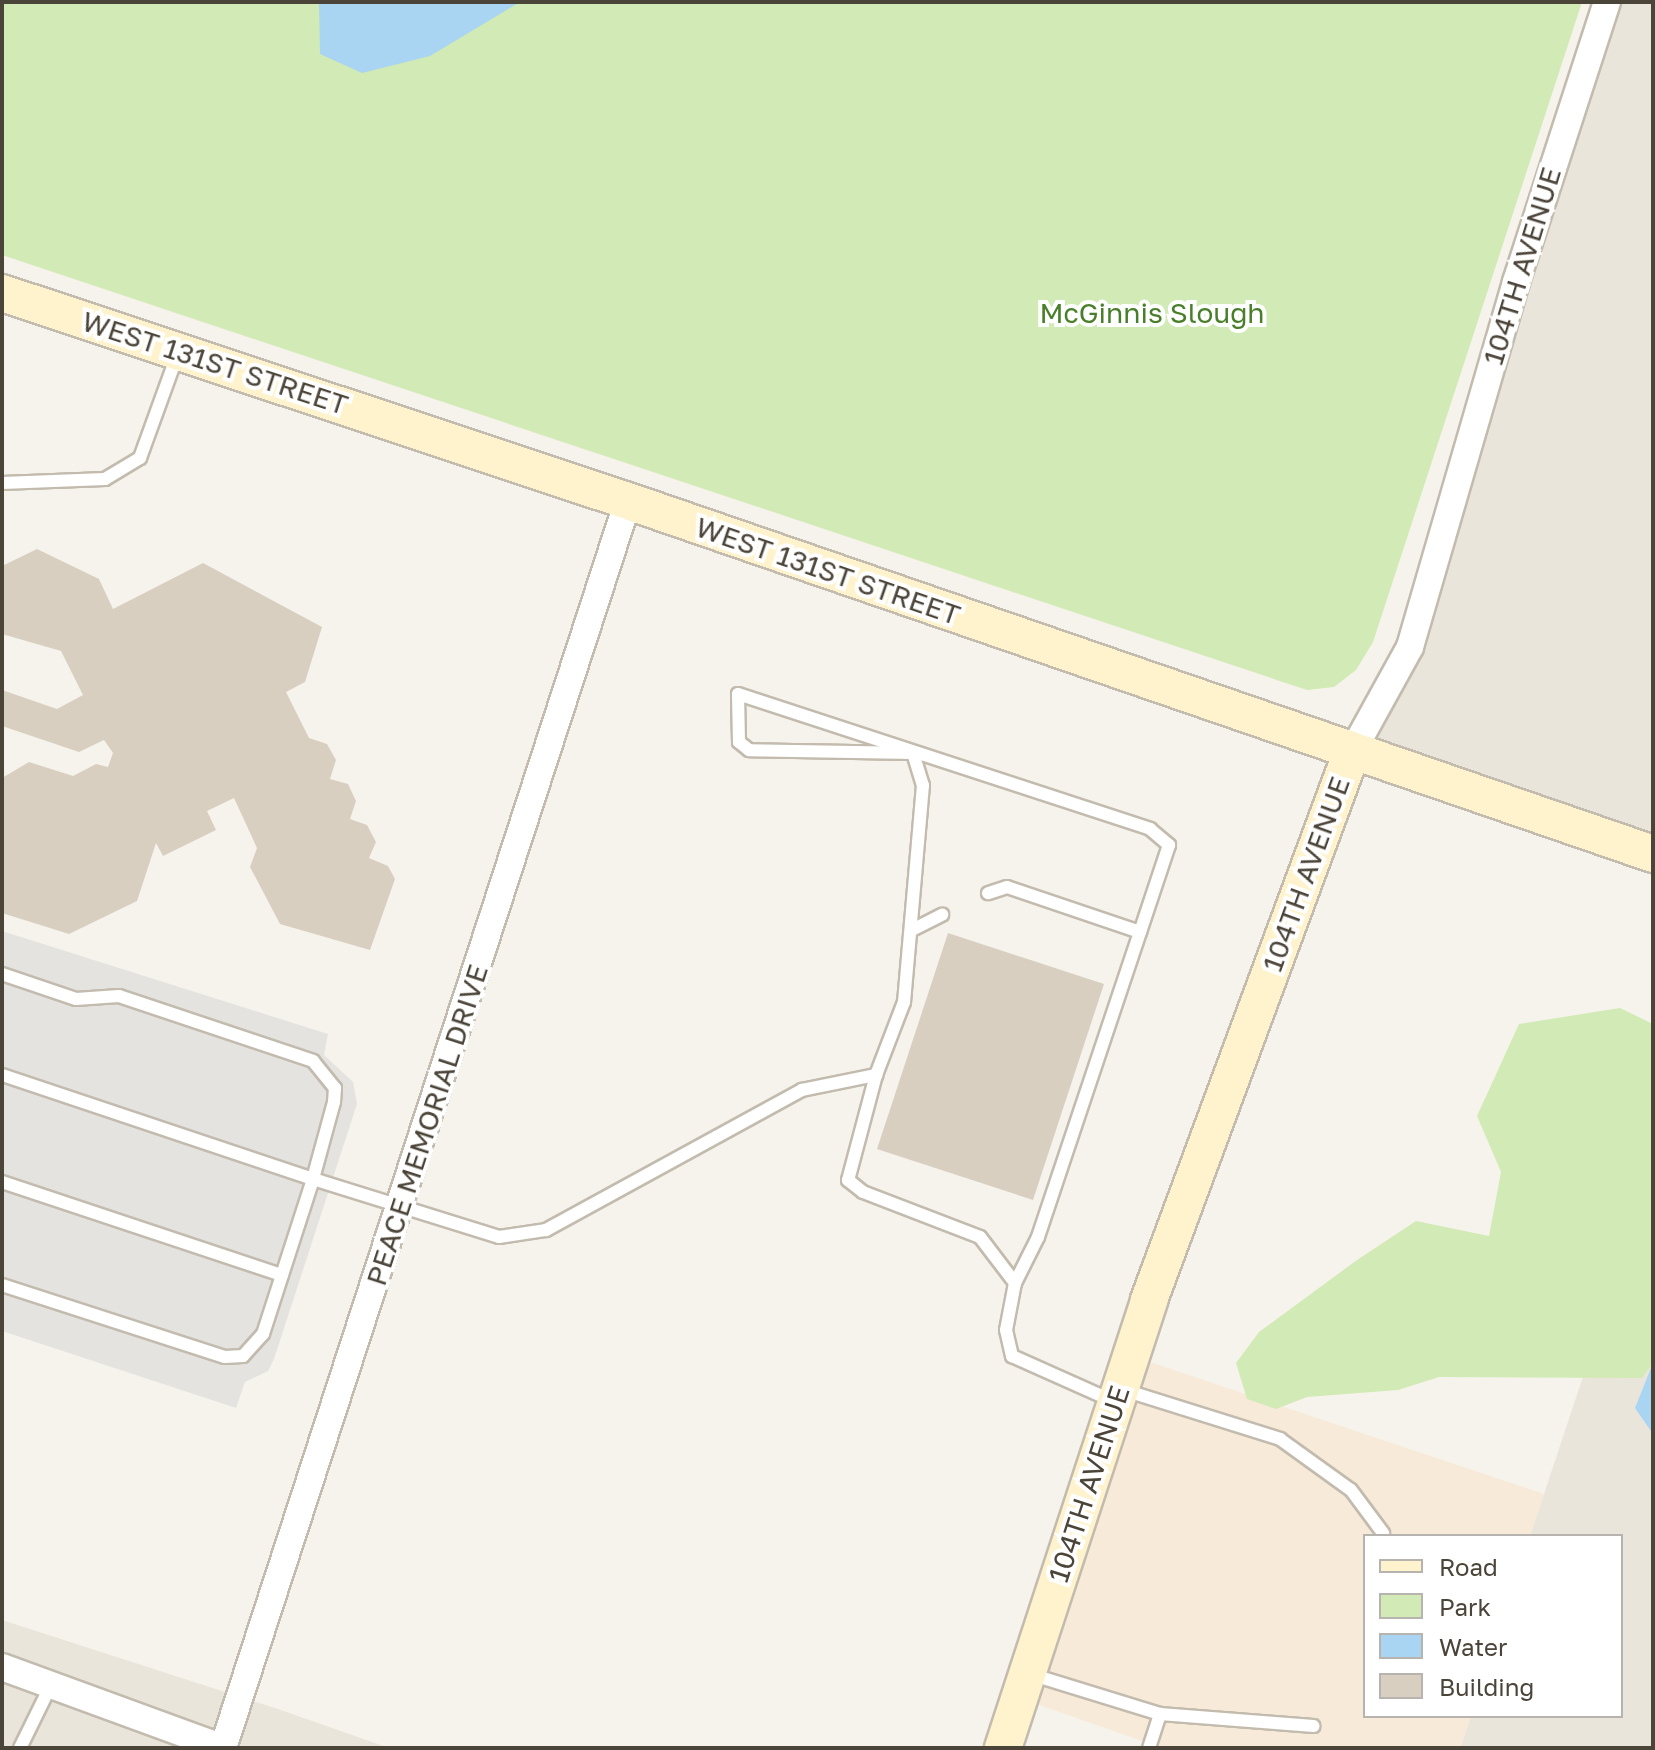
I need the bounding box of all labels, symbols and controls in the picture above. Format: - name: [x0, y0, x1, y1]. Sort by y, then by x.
- street label: 104TH AVENUE: [1476, 163, 1568, 369]
- park label: McGinnis Slough: [1039, 296, 1265, 330]
- street label: WEST 131ST STREET: [78, 304, 352, 422]
- street label: WEST 131ST STREET: [691, 510, 965, 632]
- street label: 104TH AVENUE: [1255, 772, 1357, 976]
- street label: PEACE MEMORIAL DRIVE: [359, 960, 495, 1290]
- street label: 104TH AVENUE: [1041, 1382, 1137, 1586]
- legend: [1363, 1534, 1623, 1718]
- text: Road: [1439, 1552, 1498, 1581]
- text: Park: [1439, 1592, 1491, 1621]
- text: Water: [1439, 1632, 1507, 1661]
- text: Building: [1439, 1672, 1534, 1701]

